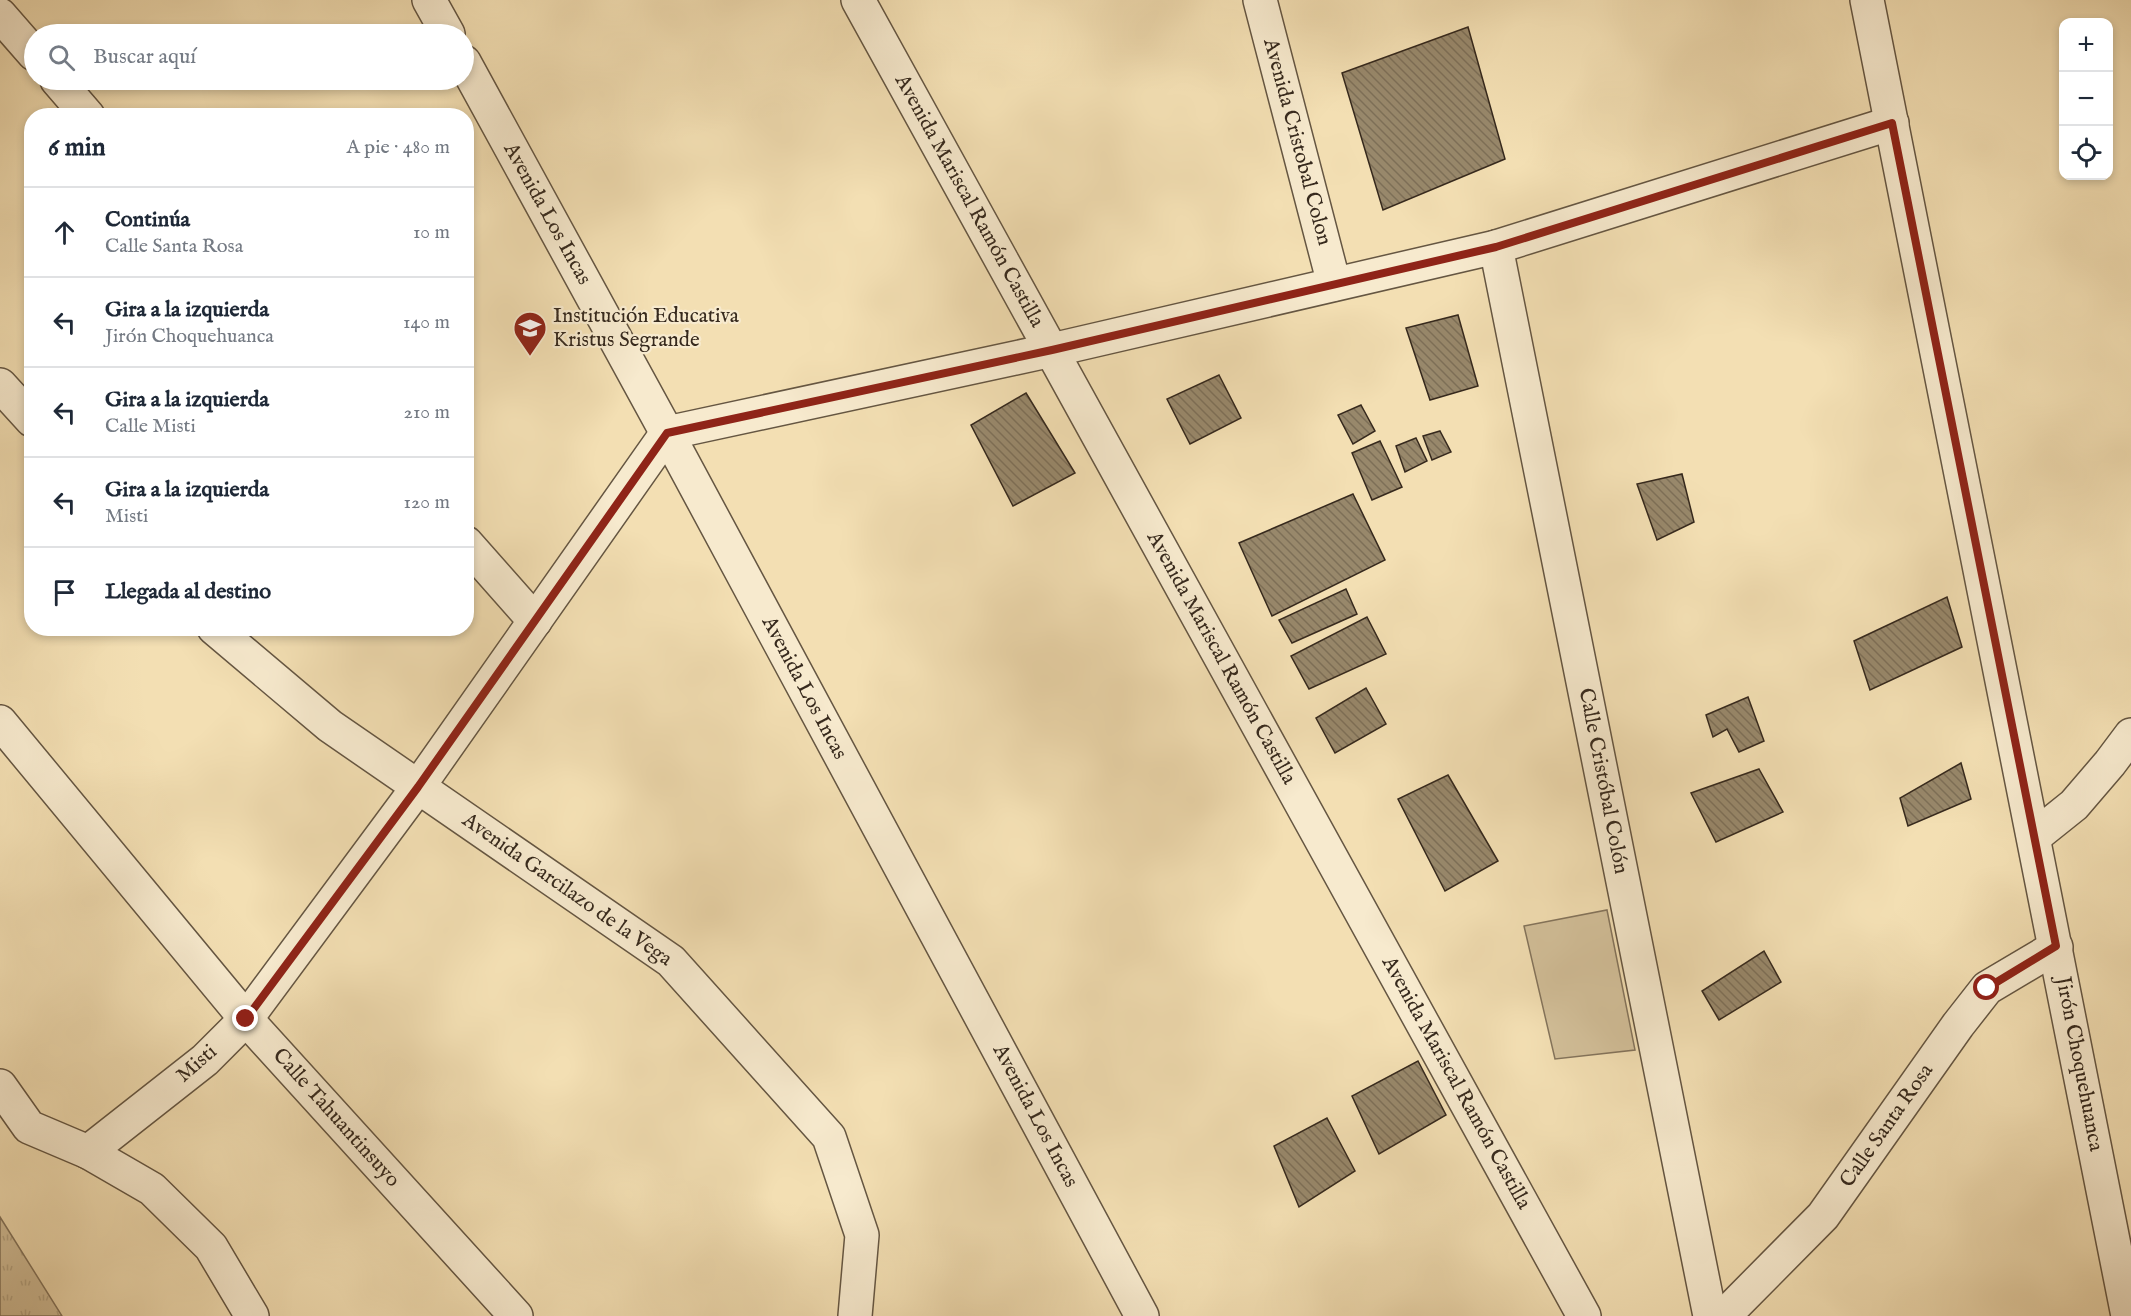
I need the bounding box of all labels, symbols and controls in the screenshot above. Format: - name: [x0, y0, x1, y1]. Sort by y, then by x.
- map controls: [2059, 18, 2113, 180]
- button: +: [2059, 18, 2113, 72]
- search box: [24, 24, 474, 90]
- street label: Avenida Cristobal Colon: [1256, 35, 1338, 248]
- icon: search: [45, 41, 78, 74]
- text: Buscar aquí: [93, 43, 196, 71]
- street label: Avenida Mariscal Ramón Castilla: [888, 69, 1050, 333]
- button: −: [2059, 72, 2113, 126]
- button: locate: [2059, 126, 2113, 180]
- text: 6 min: [48, 131, 106, 164]
- text: A pie · 480 m: [346, 135, 450, 160]
- street label: Avenida Los Incas: [496, 137, 597, 290]
- text: Continúa: [105, 206, 190, 234]
- icon: ahead: [48, 216, 81, 249]
- text: 10 m: [413, 220, 450, 245]
- text: Calle Santa Rosa: [105, 234, 243, 259]
- text: Gira a la izquierda: [105, 296, 269, 324]
- place label: Institución Educativa Kristus Segrande: [553, 303, 740, 354]
- icon: left: [48, 306, 81, 339]
- text: 140 m: [403, 310, 450, 335]
- school or university icon: Institución Educativa Kristus Segrande: [512, 310, 548, 357]
- text: Jirón Choquehuanca: [105, 324, 274, 349]
- text: Gira a la izquierda: [105, 386, 269, 414]
- icon: left: [48, 396, 81, 429]
- text: 210 m: [404, 400, 450, 425]
- text: Calle Misti: [105, 414, 196, 439]
- text: Gira a la izquierda: [105, 476, 269, 504]
- icon: left: [48, 486, 81, 519]
- text: 120 m: [404, 490, 450, 515]
- text: Misti: [105, 504, 148, 529]
- street label: Avenida Mariscal Ramón Castilla: [1140, 526, 1302, 790]
- icon: arrive: [48, 576, 81, 609]
- text: Llegada al destino: [105, 578, 271, 606]
- street label: Avenida Los Incas: [754, 611, 853, 764]
- street label: Calle Cristóbal Colón: [1572, 686, 1634, 876]
- street label: Avenida Garcilazo de la Vega: [456, 807, 678, 973]
- street label: Avenida Mariscal Ramón Castilla: [1375, 951, 1537, 1215]
- street label: Jirón Choquehuanca: [2048, 972, 2109, 1155]
- route start: [1973, 974, 1999, 1000]
- route end: [232, 1005, 258, 1031]
- street label: Misti: [171, 1039, 223, 1089]
- street label: Avenida Los Incas: [985, 1039, 1084, 1192]
- street label: Calle Tahuantinsuyo: [266, 1043, 406, 1193]
- street label: Calle Santa Rosa: [1834, 1058, 1940, 1193]

